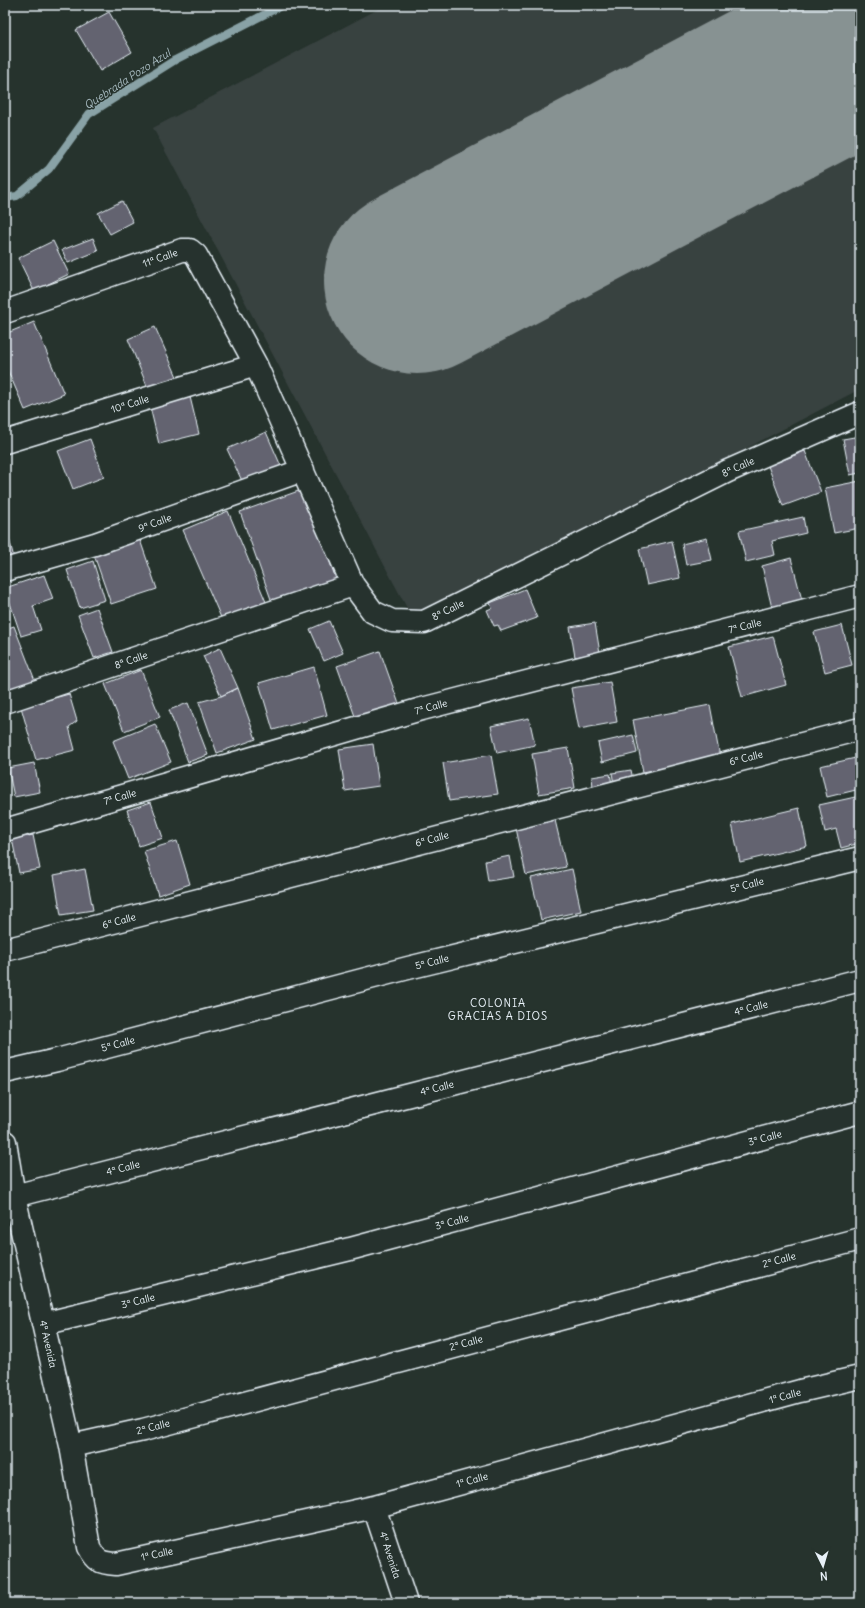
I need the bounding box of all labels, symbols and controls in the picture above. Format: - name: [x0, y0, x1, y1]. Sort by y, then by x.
- water label: Quebrada Pozo Azul: [81, 45, 174, 112]
- street label: 11ª Calle: [141, 246, 179, 270]
- street label: 10ª Calle: [109, 392, 151, 416]
- street label: 8ª Calle: [720, 454, 756, 480]
- street label: 9ª Calle: [137, 511, 173, 535]
- street label: 8ª Calle: [430, 597, 466, 623]
- street label: 7ª Calle: [727, 616, 763, 636]
- street label: 8ª Calle: [113, 648, 149, 672]
- street label: 7ª Calle: [413, 696, 449, 718]
- street label: 6ª Calle: [728, 748, 764, 768]
- street label: 7ª Calle: [102, 786, 138, 808]
- street label: 6ª Calle: [414, 828, 450, 850]
- street label: 5ª Calle: [729, 875, 765, 895]
- street label: 6ª Calle: [101, 910, 137, 932]
- street label: 5ª Calle: [414, 952, 450, 972]
- district label: COLONIA GRACIAS A DIOS: [448, 996, 548, 1023]
- street label: 4ª Calle: [733, 998, 769, 1018]
- street label: 5ª Calle: [100, 1033, 136, 1055]
- street label: 4ª Calle: [419, 1078, 455, 1098]
- street label: 3ª Calle: [747, 1127, 783, 1149]
- street label: 4ª Calle: [105, 1158, 141, 1178]
- street label: 3ª Calle: [434, 1211, 470, 1233]
- street label: 2ª Calle: [761, 1249, 797, 1271]
- street label: 3ª Calle: [120, 1291, 156, 1311]
- street label: 4ª Avenida: [36, 1319, 60, 1369]
- street label: 2ª Calle: [448, 1332, 484, 1354]
- street label: 1ª Calle: [768, 1386, 802, 1406]
- street label: 2ª Calle: [135, 1417, 171, 1437]
- street label: 1ª Calle: [455, 1470, 489, 1490]
- street label: 4ª Avenida: [376, 1530, 404, 1580]
- street label: 1ª Calle: [140, 1544, 174, 1564]
- north arrow: [803, 1546, 843, 1586]
- text: N: [819, 1569, 828, 1583]

